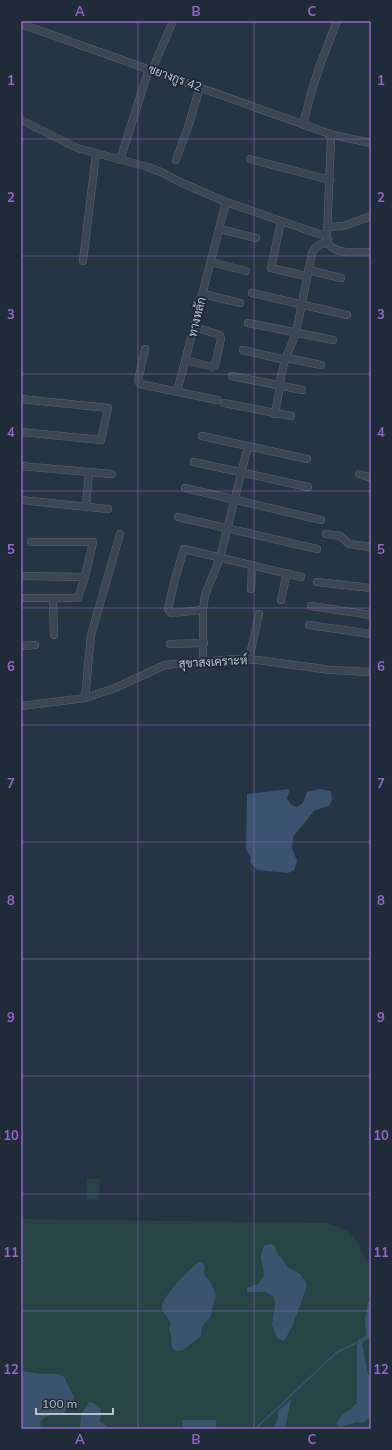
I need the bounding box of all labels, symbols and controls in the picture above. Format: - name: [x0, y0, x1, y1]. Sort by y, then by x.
- text: A: [75, 3, 85, 19]
- text: B: [192, 3, 201, 19]
- text: C: [308, 3, 317, 19]
- street label: ชยางกูร 42: [146, 61, 204, 95]
- text: 1: [7, 72, 15, 88]
- text: 1: [377, 72, 385, 88]
- text: 2: [7, 189, 15, 205]
- text: 2: [377, 189, 385, 205]
- street label: ทางหลัก: [184, 295, 209, 338]
- text: 3: [7, 306, 15, 322]
- text: 3: [377, 306, 385, 322]
- text: 4: [7, 424, 15, 440]
- text: 4: [377, 424, 385, 440]
- text: 5: [7, 541, 15, 557]
- text: 5: [377, 541, 385, 557]
- street label: สุขาสงเคราะห์: [178, 652, 248, 673]
- text: 6: [7, 658, 15, 674]
- text: 6: [377, 658, 385, 674]
- text: 7: [7, 775, 15, 791]
- text: 7: [377, 775, 385, 791]
- text: 8: [7, 892, 15, 908]
- text: 8: [377, 892, 385, 908]
- text: 9: [7, 1009, 15, 1025]
- text: 9: [377, 1009, 385, 1025]
- text: 10: [3, 1127, 19, 1143]
- text: 10: [373, 1127, 389, 1143]
- text: 11: [3, 1244, 19, 1260]
- text: 11: [373, 1244, 389, 1260]
- text: 12: [3, 1361, 19, 1377]
- text: 12: [373, 1361, 389, 1377]
- scale bar: [36, 1390, 113, 1416]
- text: 100 m: [42, 1396, 77, 1411]
- text: A: [75, 1431, 85, 1447]
- text: B: [192, 1431, 201, 1447]
- text: C: [308, 1431, 317, 1447]

